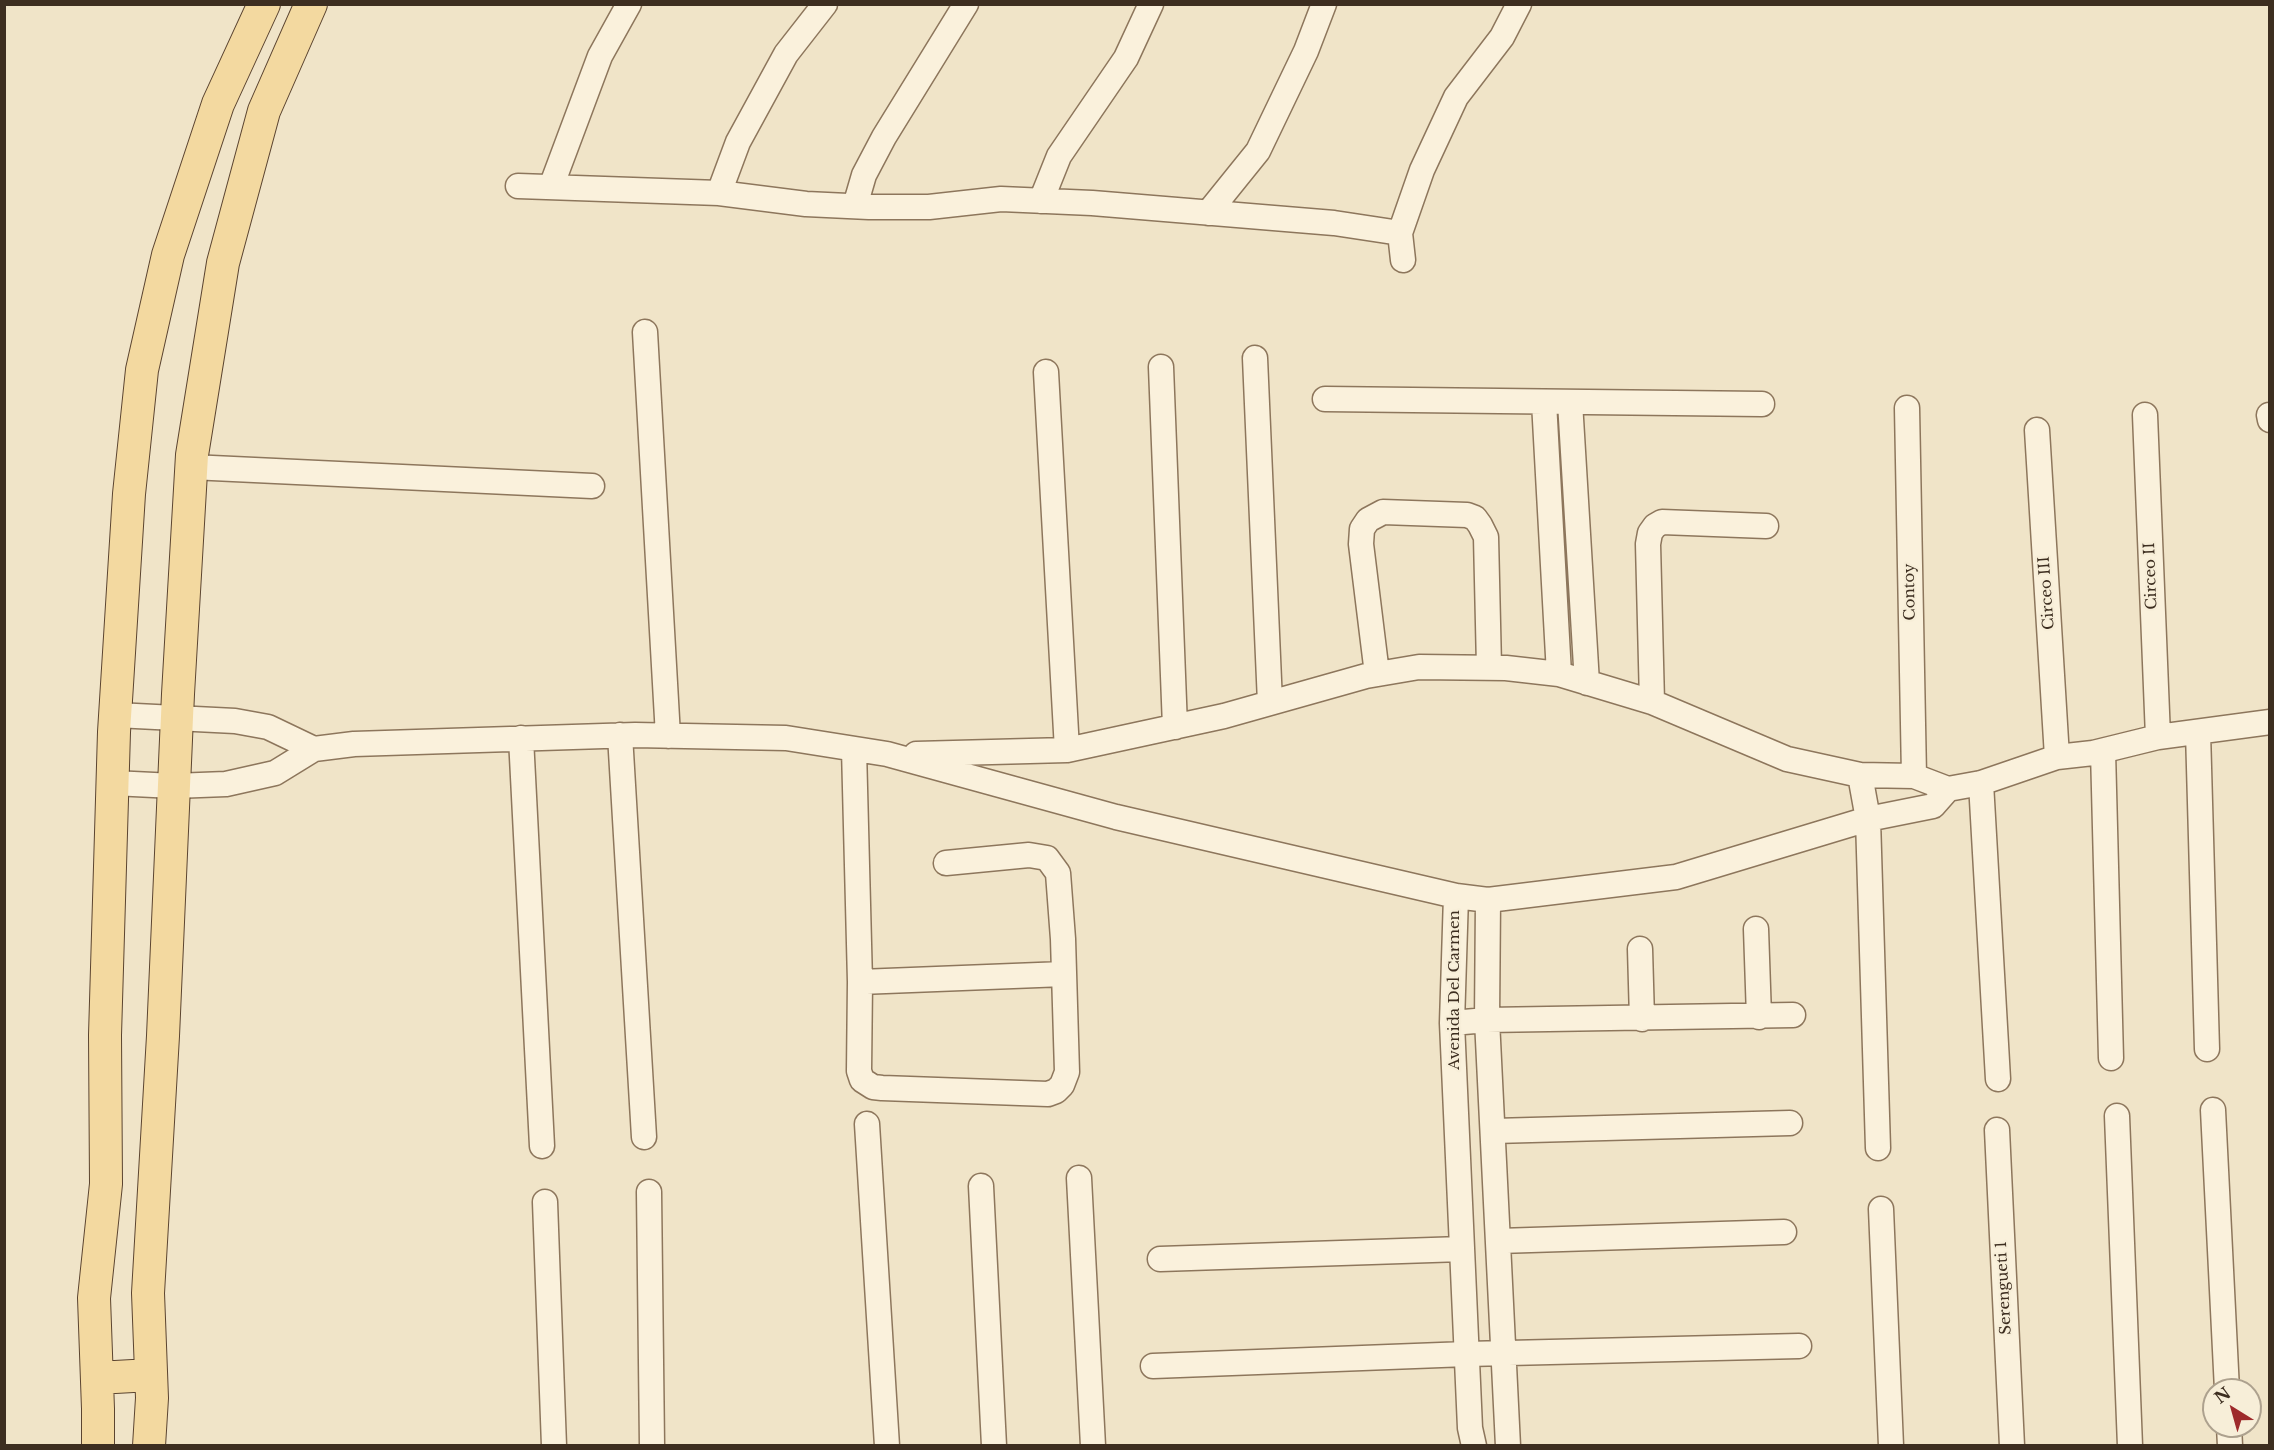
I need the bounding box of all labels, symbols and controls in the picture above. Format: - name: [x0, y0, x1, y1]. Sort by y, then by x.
- street label: Circeo II: [2141, 542, 2161, 610]
- street label: Circeo III: [2035, 556, 2059, 630]
- street label: Contoy: [1901, 563, 1919, 621]
- street label: Avenida Del Carmen: [1446, 910, 1464, 1070]
- street label: Serengueti 1: [1993, 1241, 2015, 1335]
- north arrow: [2202, 1378, 2262, 1438]
- text: N: [2210, 1383, 2234, 1408]

